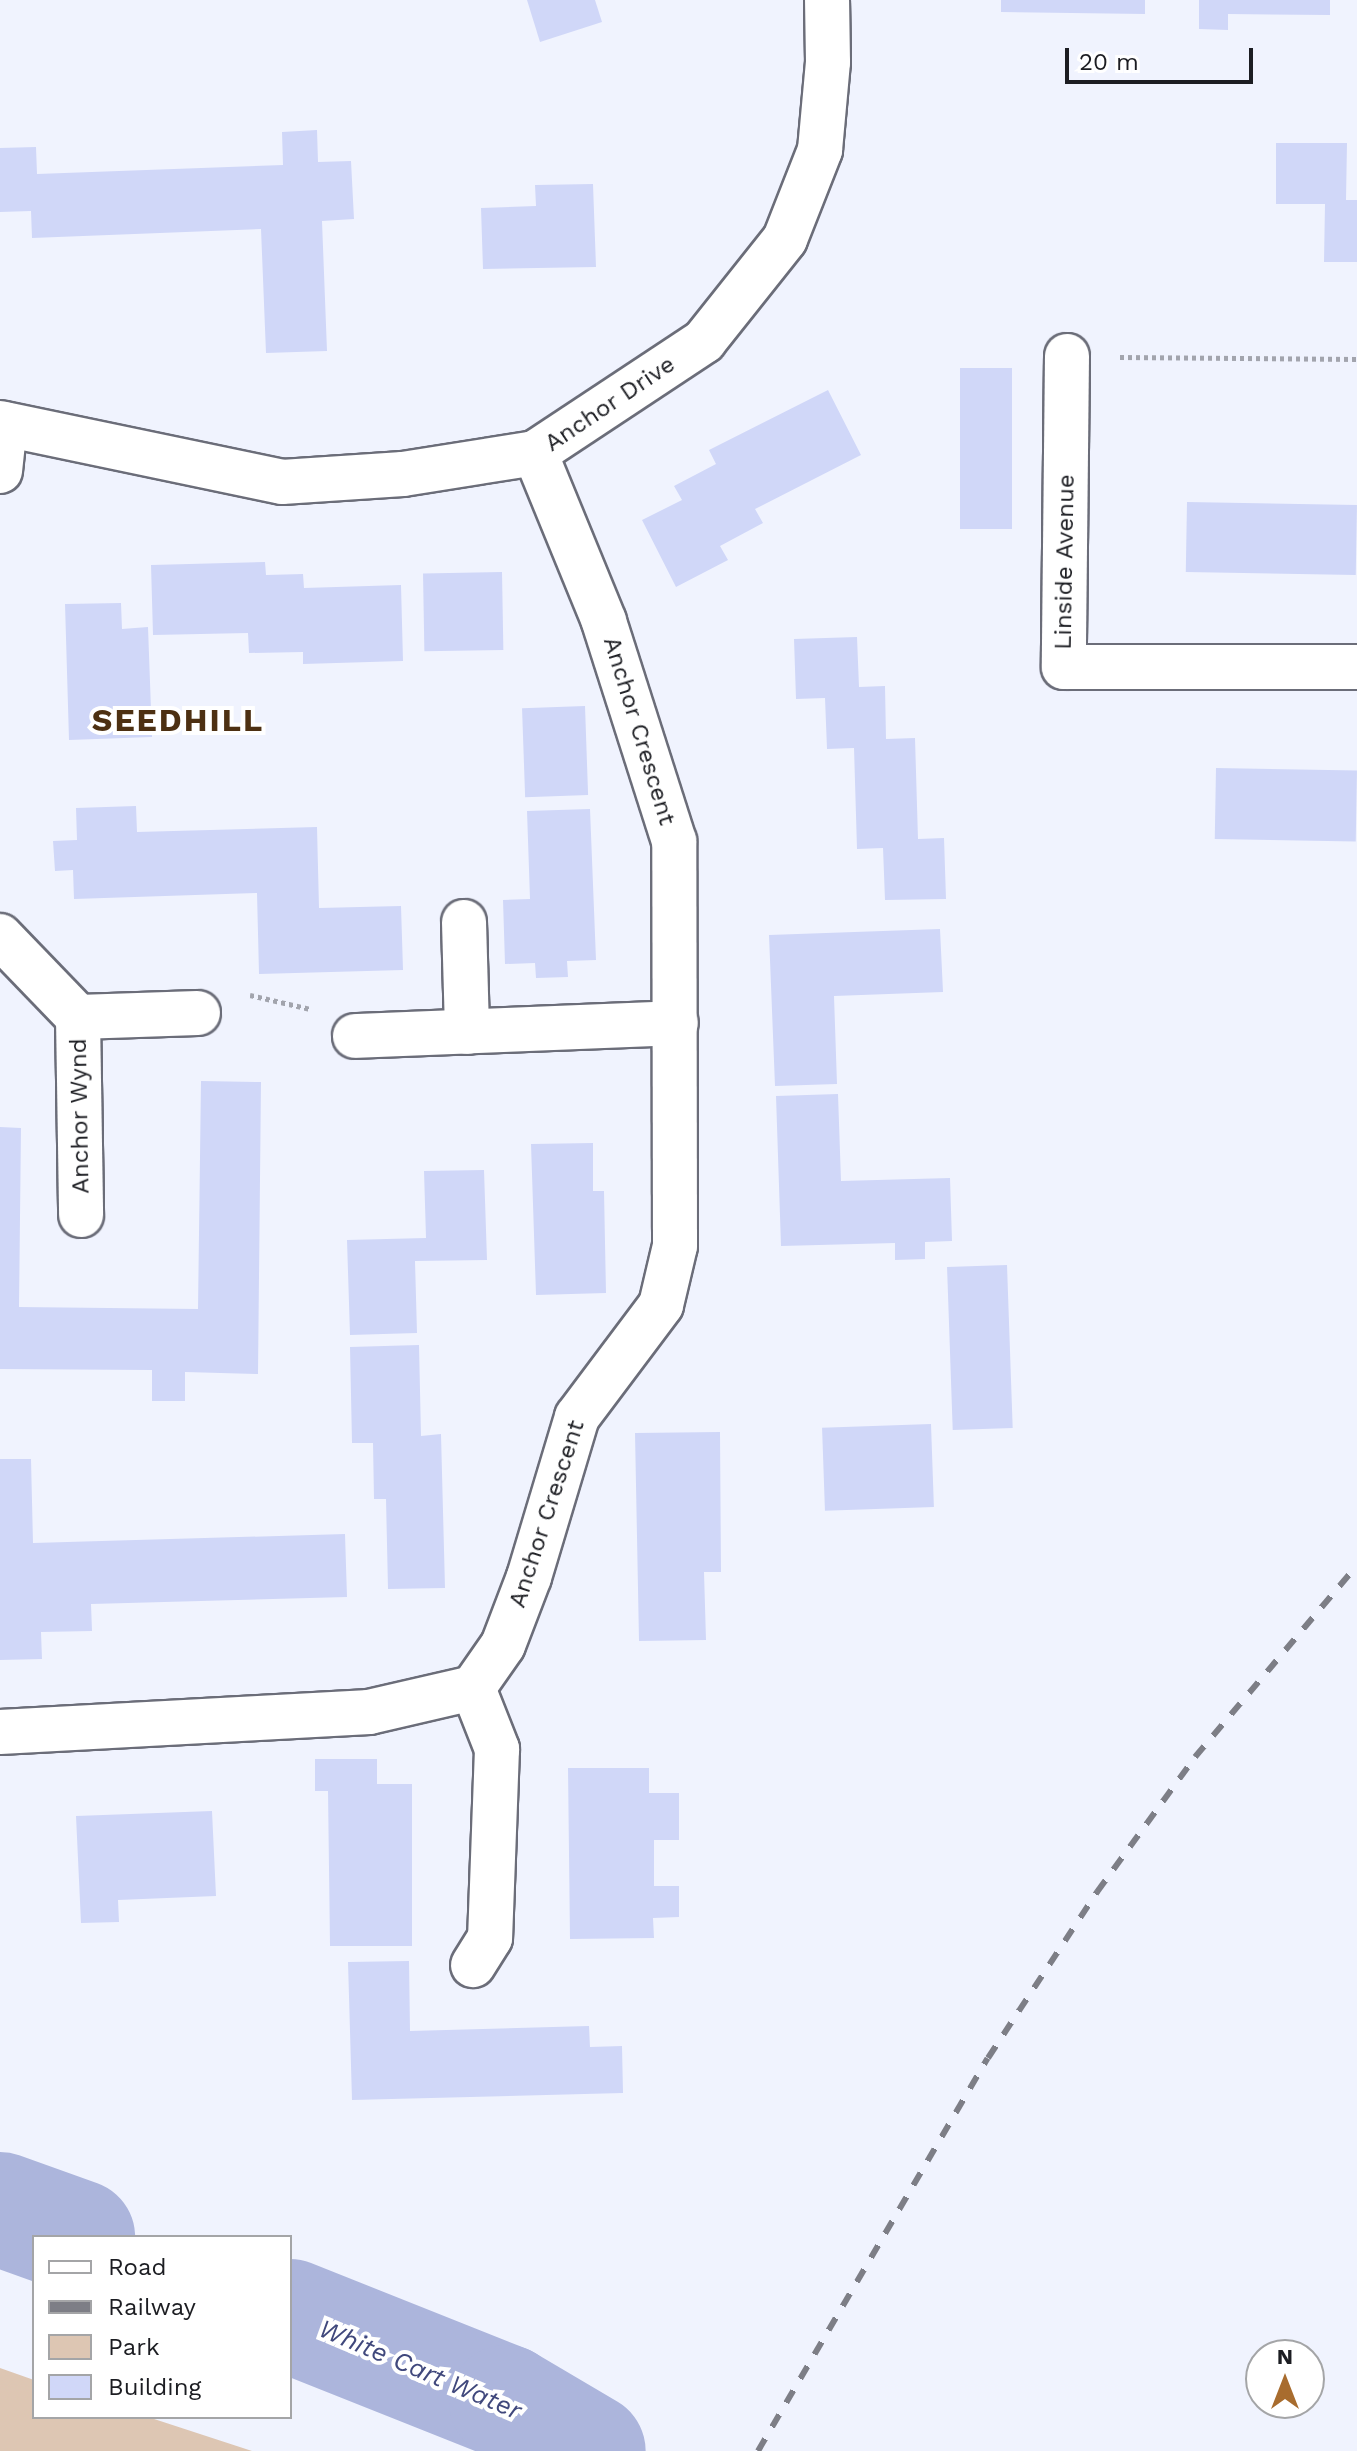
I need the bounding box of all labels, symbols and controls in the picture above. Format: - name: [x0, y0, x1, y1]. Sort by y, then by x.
- scale bar: [1069, 32, 1257, 82]
- text: 20 m: [1079, 48, 1139, 76]
- street label: Anchor Drive: [539, 350, 681, 458]
- street label: Linside Avenue: [1049, 473, 1081, 651]
- street label: Anchor Crescent: [597, 633, 681, 829]
- district label: SEEDHILL: [92, 701, 264, 739]
- street label: Anchor Wynd: [64, 1037, 96, 1195]
- street label: Anchor Crescent: [503, 1416, 591, 1612]
- legend: [32, 2235, 292, 2419]
- text: Road: [108, 2253, 167, 2281]
- text: Railway: [108, 2293, 196, 2321]
- water label: White Cart Water: [314, 2313, 526, 2427]
- text: Park: [108, 2333, 160, 2361]
- north arrow: [1245, 2339, 1325, 2419]
- text: N: [1277, 2344, 1293, 2369]
- text: Building: [108, 2373, 201, 2401]

